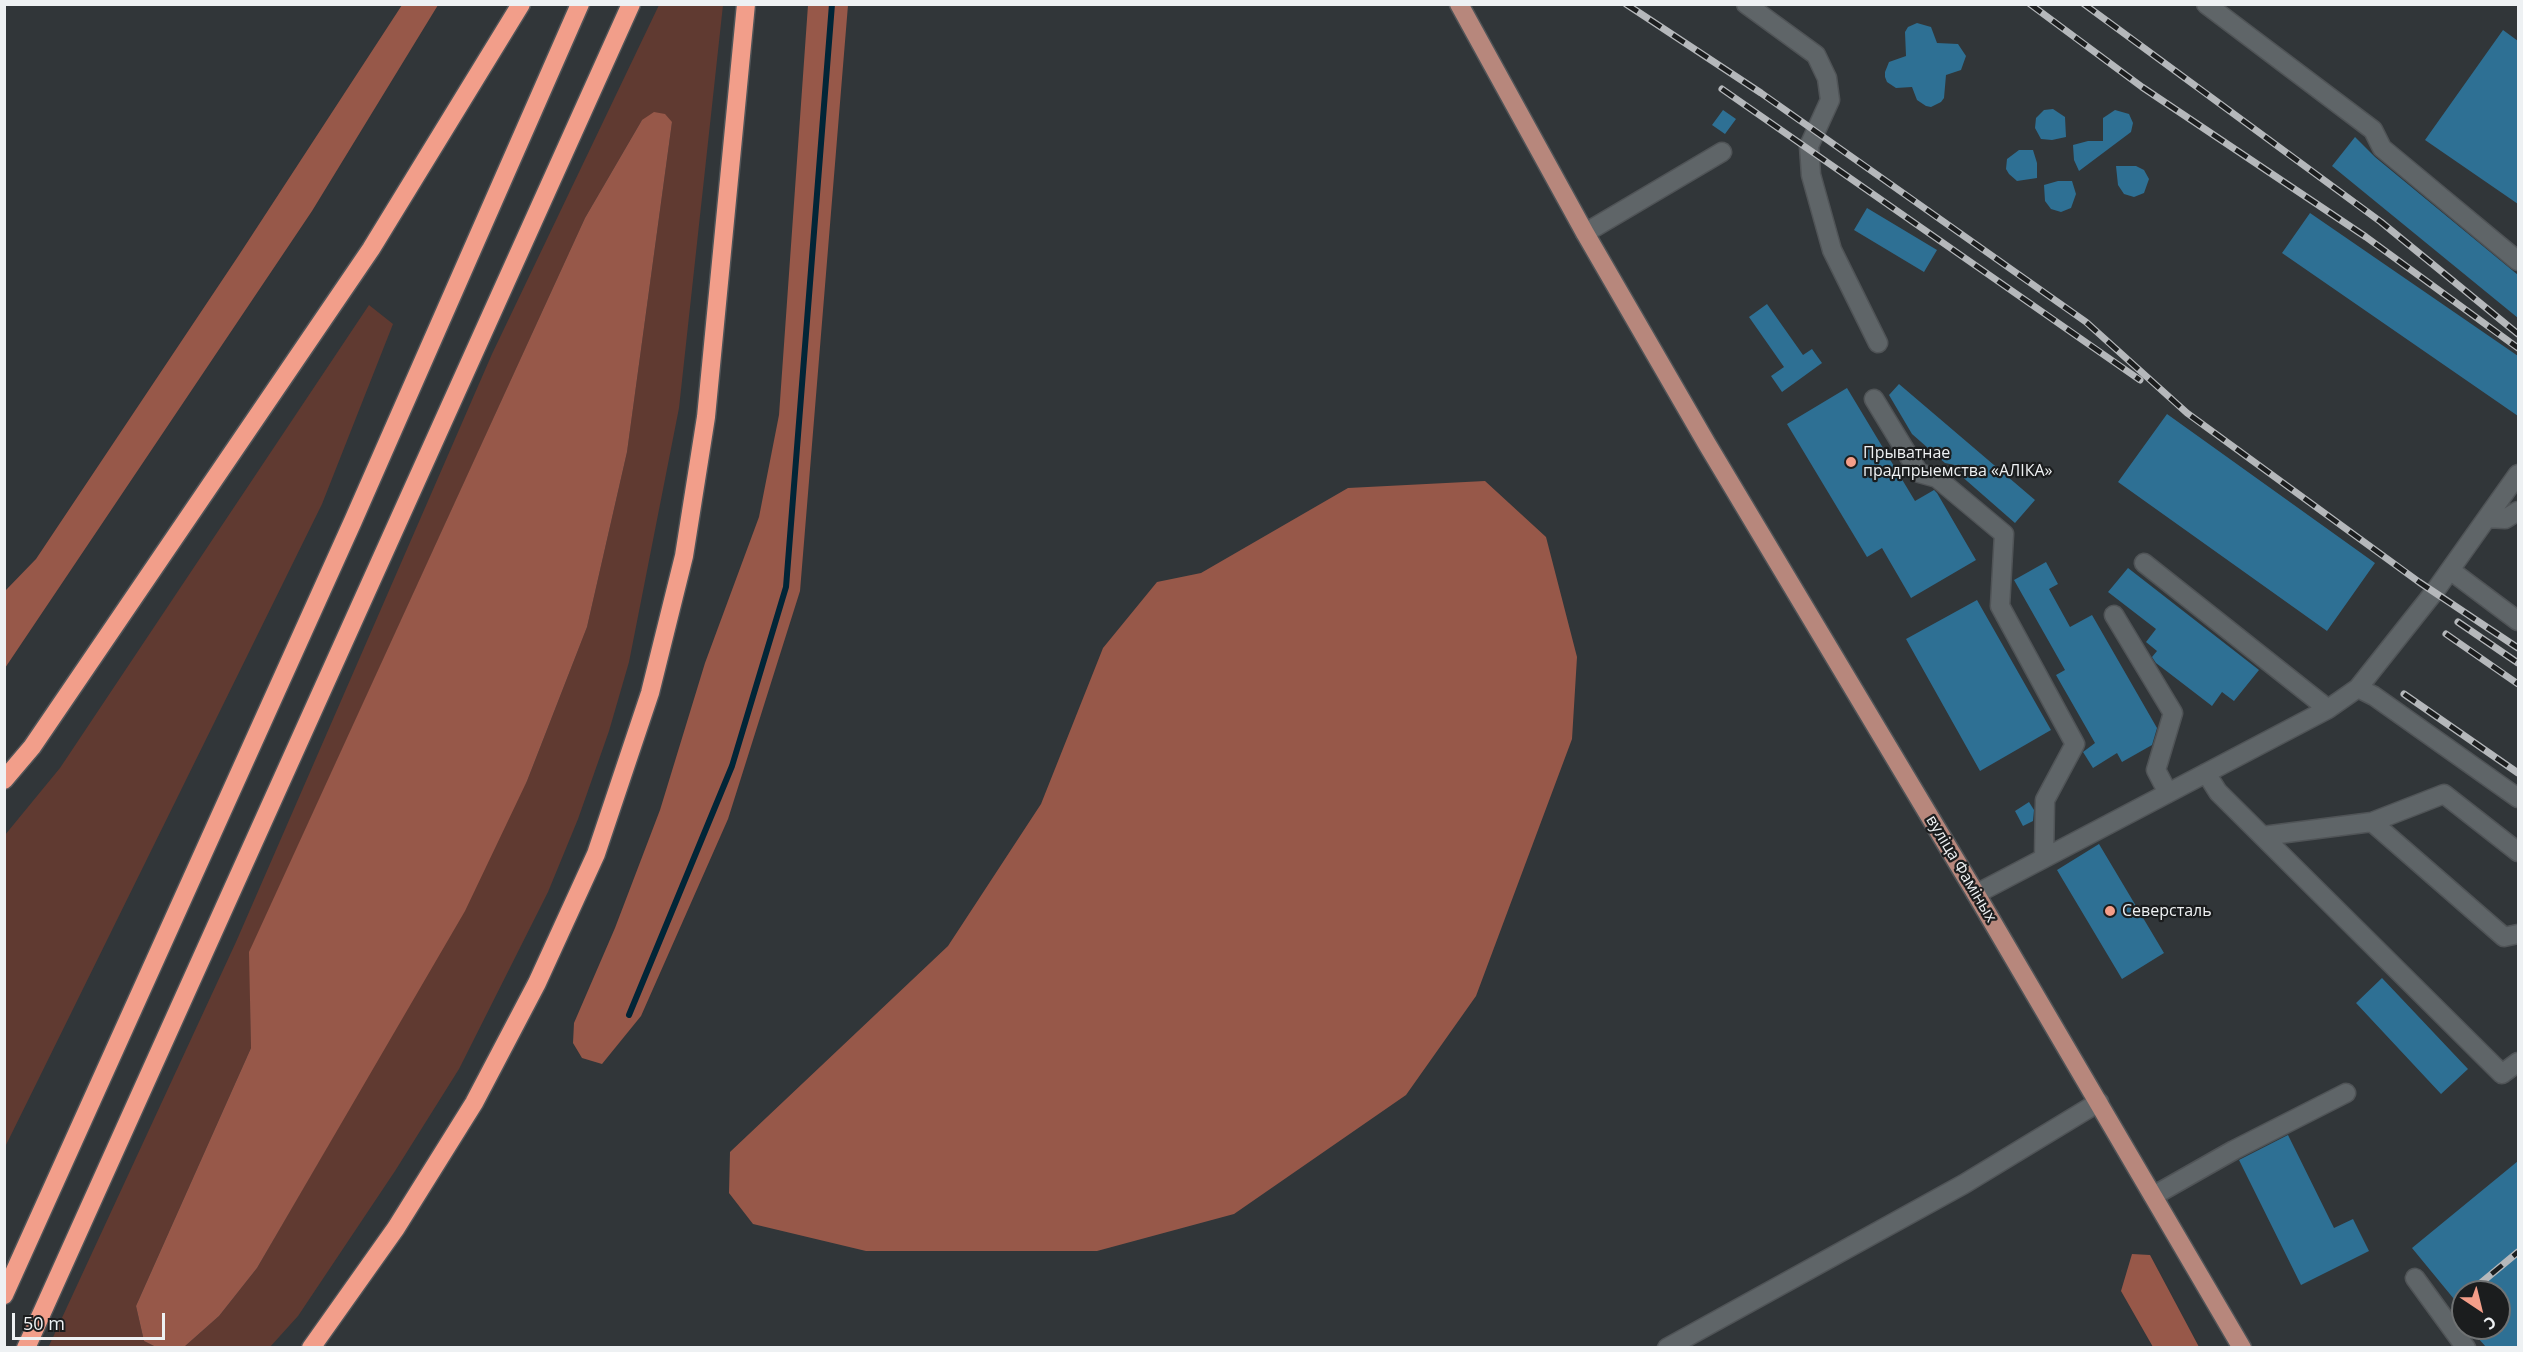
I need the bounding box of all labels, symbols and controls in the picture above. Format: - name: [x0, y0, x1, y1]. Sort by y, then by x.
- place label: Прыватнае прадпрыемства «АЛІКА»: [1863, 443, 2053, 481]
- marker: Прыватнае прадпрыемства «АЛІКА»: [1844, 455, 1858, 469]
- street label: вуліца Фаміных: [1921, 812, 2001, 926]
- place label: Северсталь: [2122, 901, 2212, 921]
- marker: Северсталь: [2103, 904, 2117, 918]
- north arrow: [2451, 1280, 2511, 1340]
- scale bar: [15, 1301, 168, 1339]
- text: 50 m: [23, 1311, 65, 1335]
- text: С: [2480, 1311, 2501, 1335]

